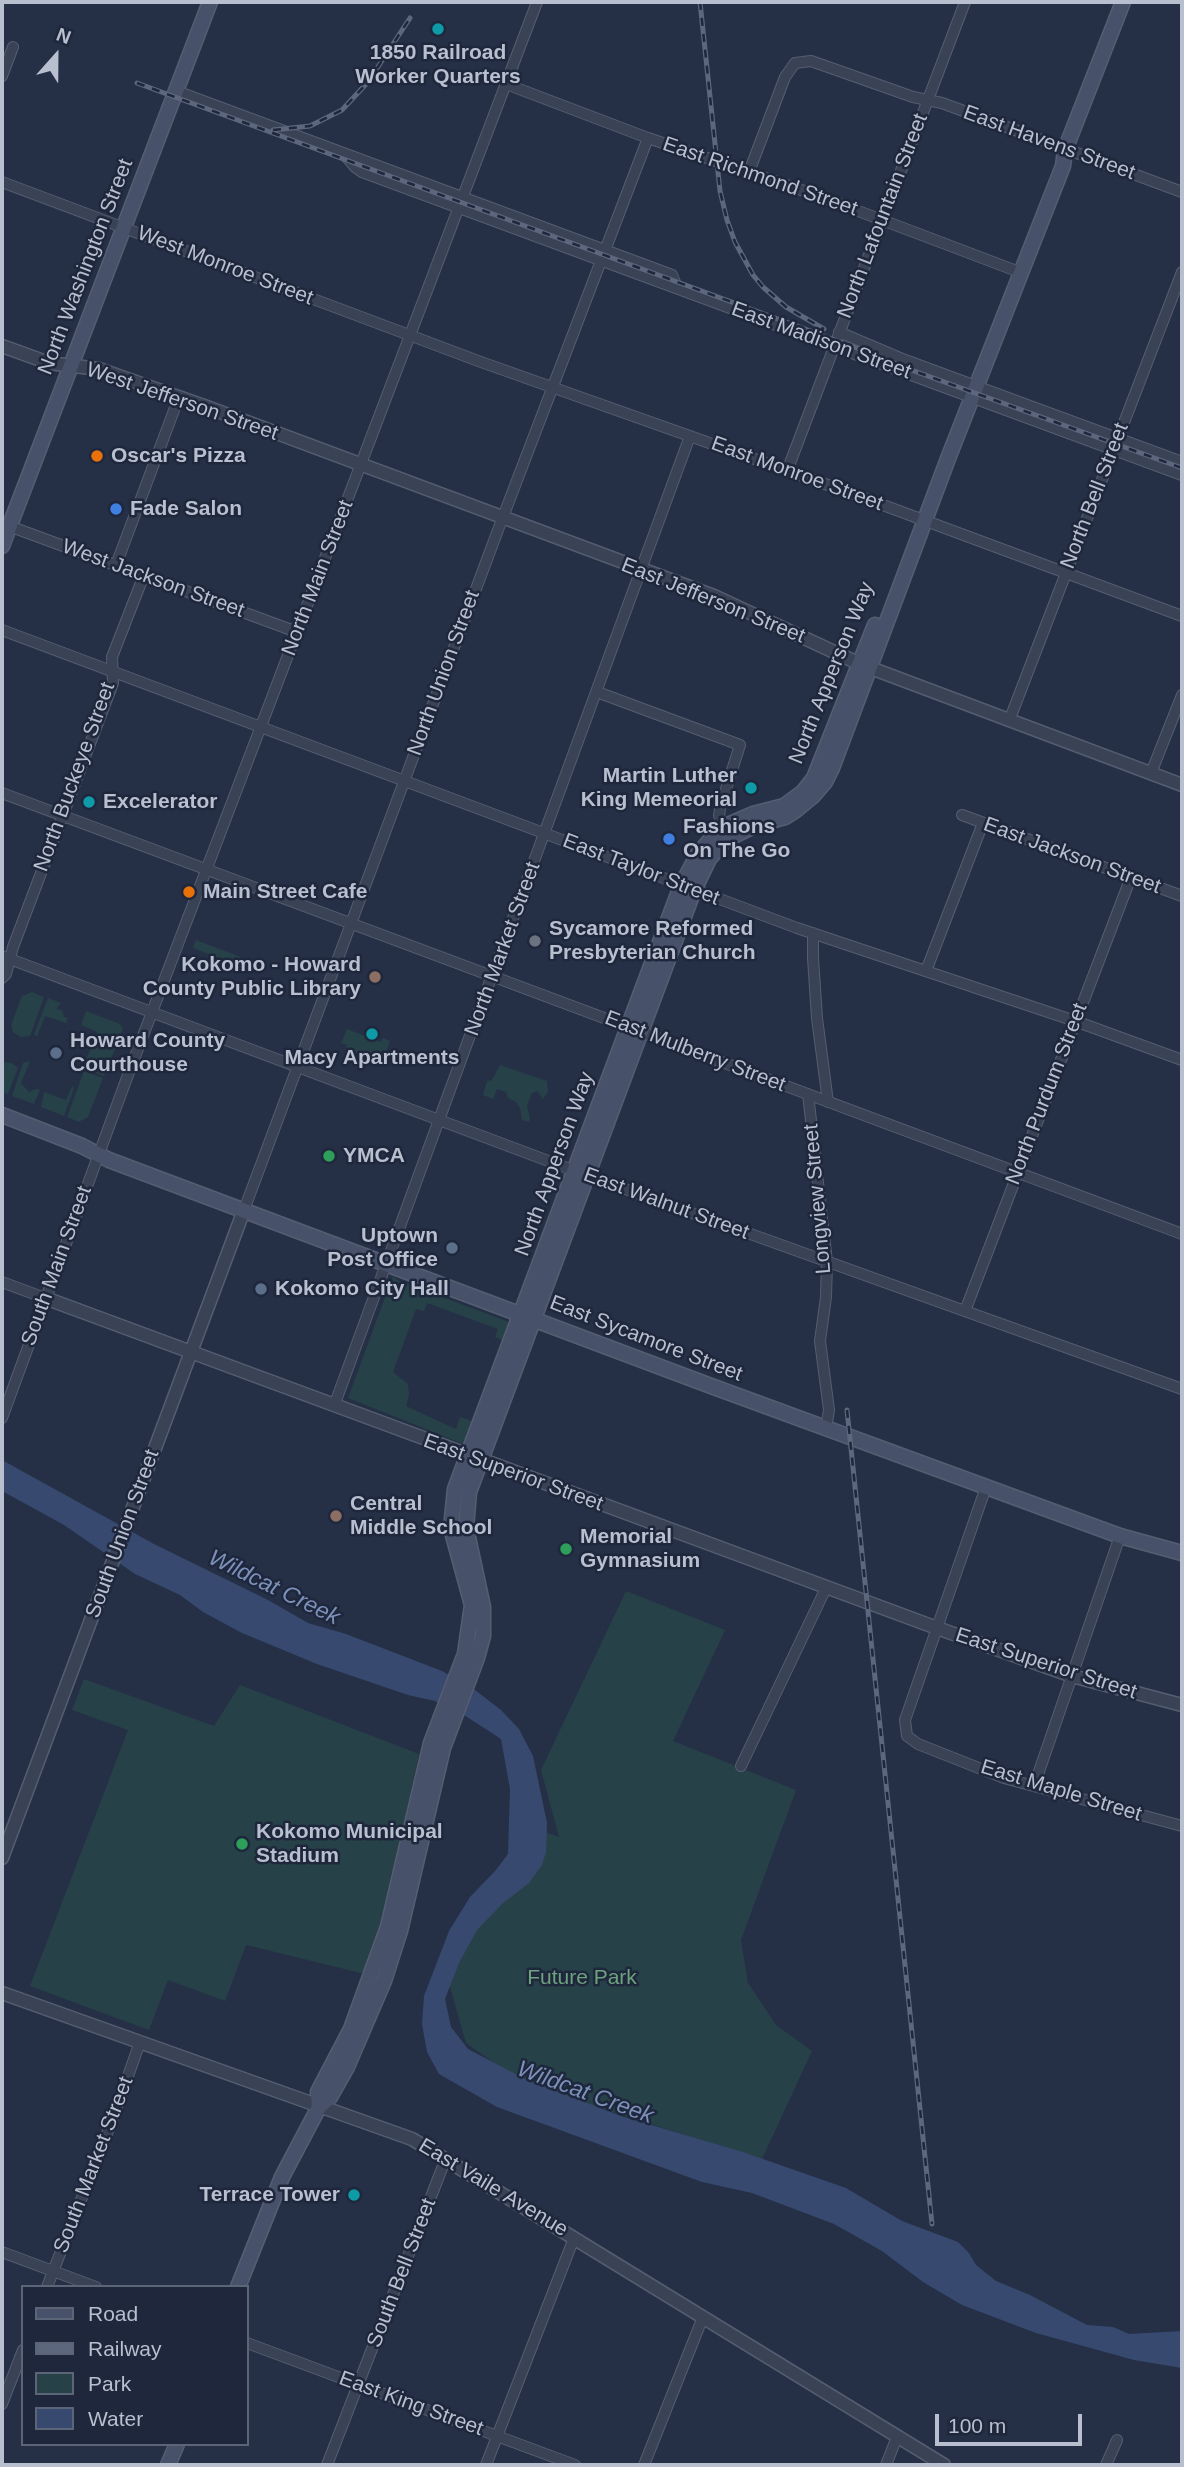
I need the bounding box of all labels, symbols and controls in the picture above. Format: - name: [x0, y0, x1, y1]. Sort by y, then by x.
- north arrow: [21, 21, 91, 91]
- marker: 1850 Railroad Worker Quarters: [430, 21, 446, 37]
- text: N: [54, 24, 74, 48]
- place label: 1850 Railroad Worker Quarters: [355, 40, 521, 90]
- street label: East Havens Street: [960, 100, 1138, 186]
- street label: North Lafountain Street: [832, 110, 934, 322]
- street label: East Richmond Street: [659, 132, 861, 222]
- street label: North Washington Street: [33, 156, 139, 378]
- street label: West Monroe Street: [133, 221, 317, 311]
- street label: East Madison Street: [728, 297, 914, 385]
- street label: West Jefferson Street: [83, 357, 281, 447]
- street label: North Bell Street: [1056, 420, 1134, 572]
- street label: East Monroe Street: [708, 431, 886, 517]
- place label: Oscar's Pizza: [111, 443, 246, 469]
- marker: Oscar's Pizza: [89, 448, 105, 464]
- place label: Fade Salon: [130, 496, 242, 522]
- street label: North Main Street: [277, 497, 359, 659]
- marker: Fade Salon: [108, 501, 124, 517]
- street label: West Jackson Street: [58, 534, 248, 624]
- street label: East Jefferson Street: [618, 553, 808, 649]
- street label: North Apperson Way: [784, 578, 880, 768]
- street label: North Union Street: [402, 587, 486, 759]
- street label: North Buckeye Street: [29, 679, 121, 875]
- place label: Martin Luther King Memeorial: [581, 763, 737, 813]
- marker: Martin Luther King Memeorial: [743, 780, 759, 796]
- place label: Excelerator: [103, 789, 217, 815]
- marker: Excelerator: [81, 794, 97, 810]
- street label: East Jackson Street: [980, 812, 1164, 900]
- place label: Fashions On The Go: [683, 814, 790, 864]
- street label: East Taylor Street: [559, 829, 723, 911]
- marker: Fashions On The Go: [661, 831, 677, 847]
- street label: North Market Street: [460, 859, 546, 1039]
- place label: Main Street Cafe: [203, 879, 368, 905]
- marker: Main Street Cafe: [181, 884, 197, 900]
- place label: Sycamore Reformed Presbyterian Church: [549, 916, 756, 966]
- marker: Sycamore Reformed Presbyterian Church: [527, 933, 543, 949]
- place label: Kokomo - Howard County Public Library: [143, 952, 361, 1002]
- marker: Kokomo - Howard County Public Library: [367, 969, 383, 985]
- street label: North Purdum Street: [1001, 1000, 1093, 1188]
- street label: East Mulberry Street: [601, 1006, 789, 1098]
- marker: Macy Apartments: [364, 1026, 380, 1042]
- place label: Howard County Courthouse: [70, 1028, 225, 1078]
- marker: Howard County Courthouse: [48, 1045, 64, 1061]
- place label: Macy Apartments: [284, 1045, 460, 1071]
- street label: North Apperson Way: [510, 1068, 600, 1260]
- street label: Longview Street: [799, 1123, 837, 1275]
- place label: YMCA: [343, 1143, 405, 1169]
- marker: YMCA: [321, 1148, 337, 1164]
- street label: East Walnut Street: [580, 1162, 752, 1246]
- street label: South Main Street: [16, 1183, 98, 1349]
- place label: Uptown Post Office: [327, 1223, 438, 1273]
- marker: Uptown Post Office: [444, 1240, 460, 1256]
- place label: Kokomo City Hall: [275, 1276, 449, 1302]
- marker: Kokomo City Hall: [253, 1281, 269, 1297]
- street label: East Sycamore Street: [546, 1291, 746, 1387]
- street label: East Superior Street: [420, 1429, 606, 1517]
- street label: South Union Street: [81, 1446, 165, 1622]
- place label: Central Middle School: [350, 1491, 492, 1541]
- marker: Central Middle School: [328, 1508, 344, 1524]
- place label: Memorial Gymnasium: [580, 1524, 700, 1574]
- marker: Memorial Gymnasium: [558, 1541, 574, 1557]
- water label: Wildcat Creek: [204, 1544, 344, 1632]
- street label: East Superior Street: [952, 1623, 1140, 1705]
- street label: East Maple Street: [978, 1755, 1144, 1827]
- place label: Kokomo Municipal Stadium: [256, 1819, 443, 1869]
- marker: Kokomo Municipal Stadium: [234, 1836, 250, 1852]
- park label: Future Park: [527, 1965, 637, 1991]
- water label: Wildcat Creek: [513, 2056, 657, 2130]
- street label: South Market Street: [49, 2073, 139, 2257]
- street label: East Vaile Avenue: [414, 2134, 572, 2242]
- place label: Terrace Tower: [200, 2182, 340, 2208]
- marker: Terrace Tower: [346, 2187, 362, 2203]
- street label: South Bell Street: [362, 2195, 442, 2351]
- legend: [21, 2285, 248, 2446]
- text: Road: [88, 2302, 138, 2325]
- text: Railway: [88, 2337, 162, 2360]
- street label: East King Street: [335, 2366, 487, 2442]
- text: Park: [88, 2372, 131, 2395]
- scale bar: [939, 2400, 1086, 2444]
- text: Water: [88, 2407, 143, 2430]
- text: 100 m: [948, 2414, 1006, 2437]

